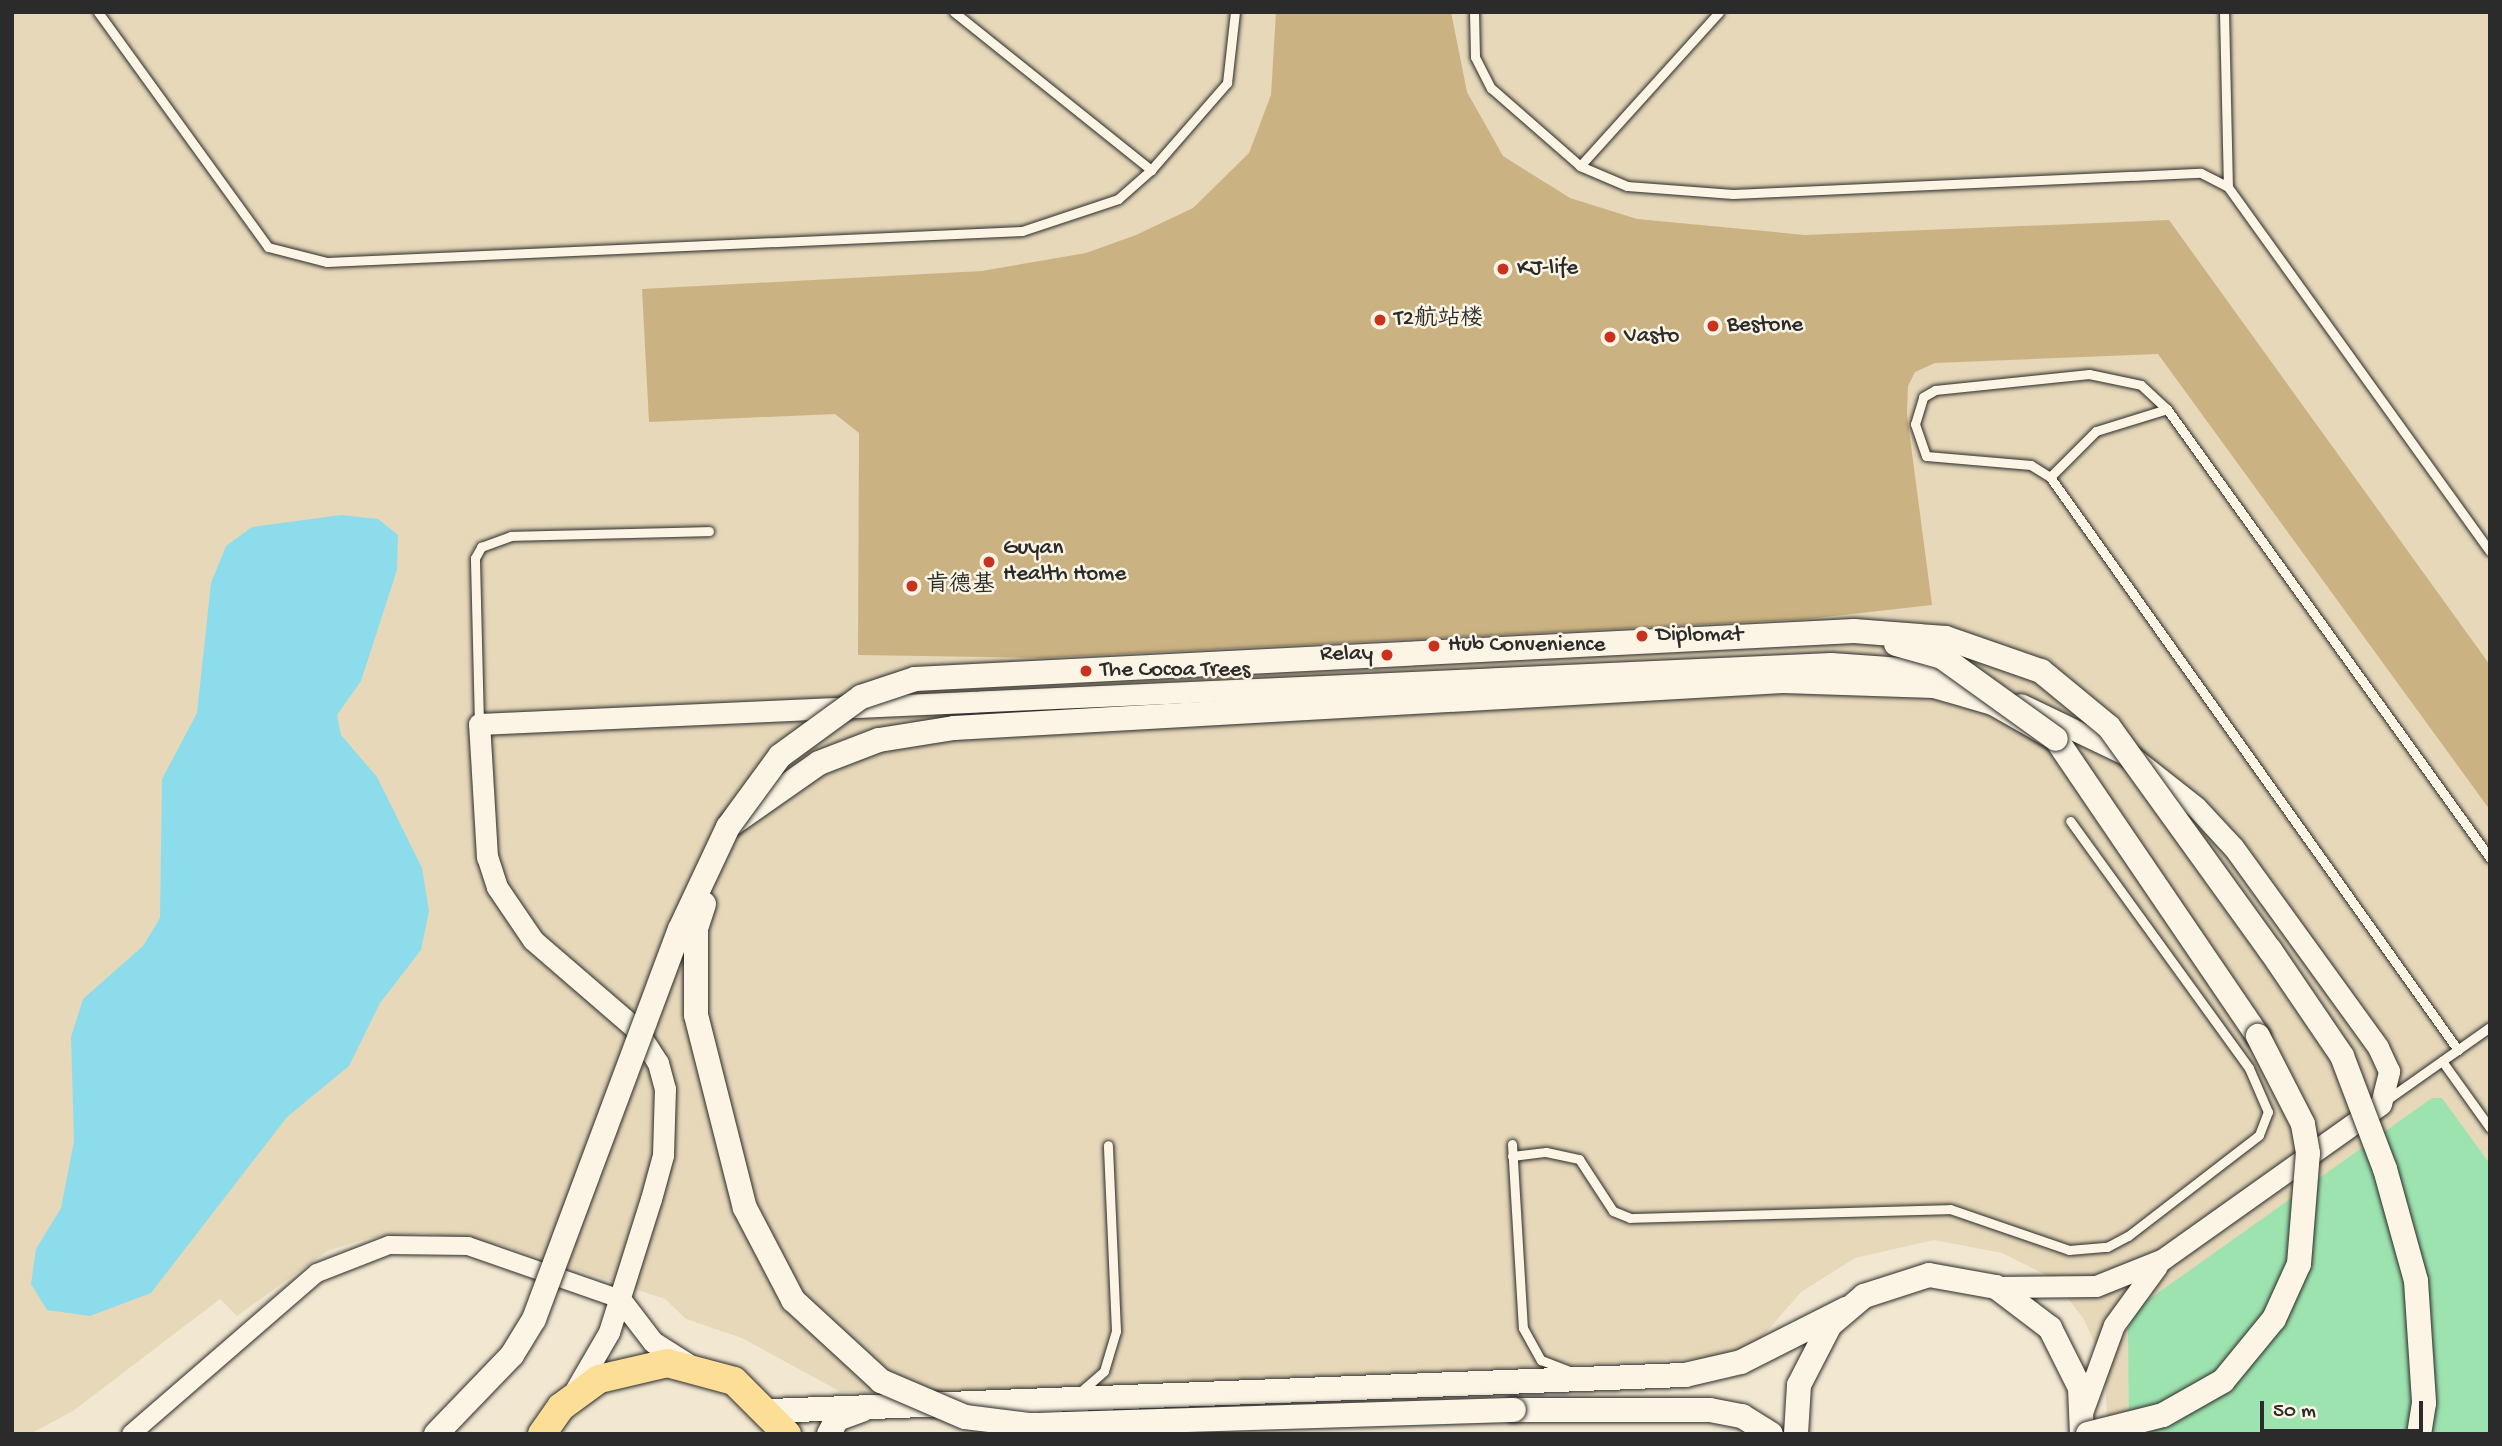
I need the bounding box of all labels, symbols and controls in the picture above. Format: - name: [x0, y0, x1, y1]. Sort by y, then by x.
- place label: KJ-life: [1517, 255, 1578, 283]
- marker: KJ-life: [1495, 261, 1511, 277]
- place label: T2航站楼: [1394, 306, 1483, 334]
- marker: T2航站楼: [1372, 312, 1388, 328]
- place label: Bestone: [1727, 312, 1803, 340]
- marker: Bestone: [1705, 318, 1721, 334]
- place label: Vasto: [1624, 323, 1679, 351]
- marker: Vasto: [1602, 329, 1618, 345]
- place label: Guyan Health Home: [1003, 535, 1126, 589]
- marker: Guyan Health Home: [981, 554, 997, 570]
- place label: 肯德基: [926, 572, 995, 600]
- marker: 肯德基: [904, 578, 920, 594]
- place label: Diplomat: [1656, 622, 1743, 650]
- marker: Diplomat: [1634, 628, 1650, 644]
- place label: Hub Convenience: [1448, 632, 1605, 660]
- marker: Hub Convenience: [1426, 638, 1442, 654]
- place label: Relay: [1320, 641, 1373, 669]
- marker: Relay: [1379, 647, 1395, 663]
- place label: The Cocoa Trees: [1100, 657, 1250, 685]
- marker: The Cocoa Trees: [1078, 663, 1094, 679]
- scale bar: [2264, 1386, 2427, 1430]
- text: 50 m: [2273, 1400, 2316, 1425]

